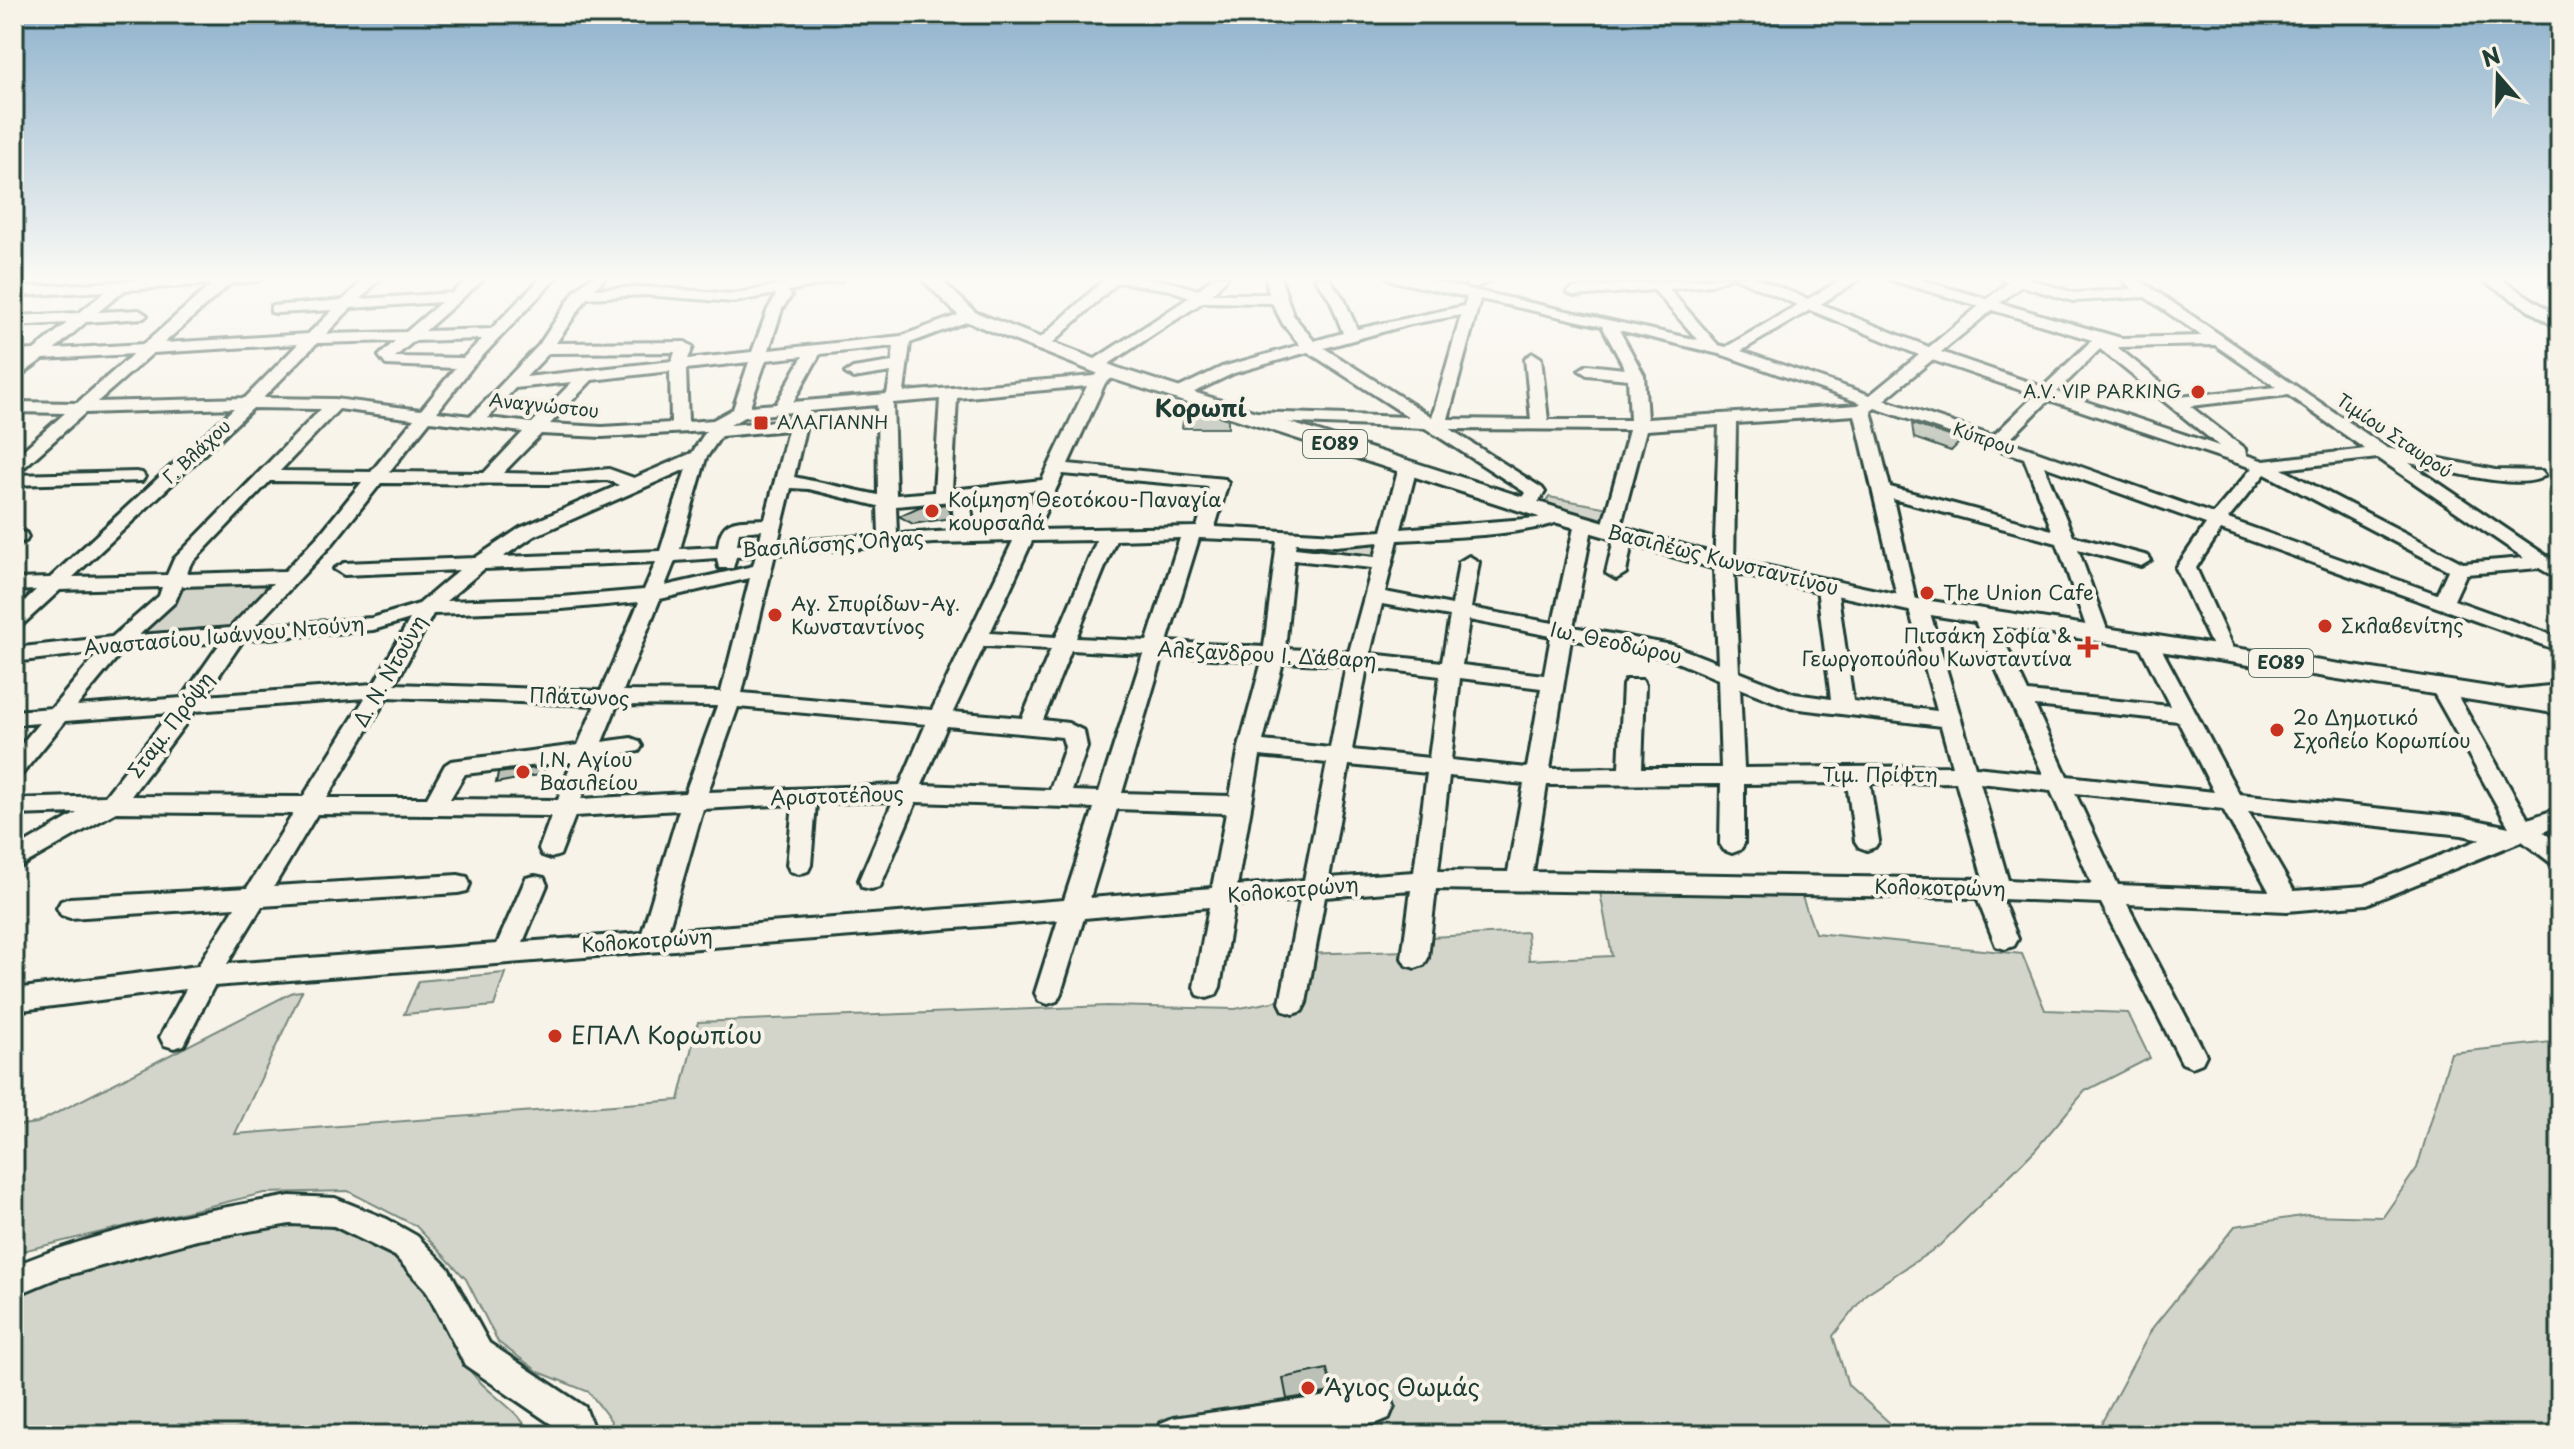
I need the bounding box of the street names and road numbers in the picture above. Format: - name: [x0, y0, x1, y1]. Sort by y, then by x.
- street label: Αναγνώστου: [488, 385, 600, 424]
- street label: Τιμίου Σταυρού: [2332, 386, 2458, 483]
- street label: Γ. Βλάχου: [156, 412, 236, 490]
- street label: Κύπρου: [1950, 414, 2019, 461]
- road number: ΕΟ89: [1303, 430, 1367, 458]
- street label: Βασιλέως Κωνσταντίνου: [1605, 516, 1842, 602]
- street label: Βασιλίσσης Όλγας: [741, 522, 925, 564]
- street label: Αναστασίου Ιωάννου Ντούνη: [82, 608, 365, 662]
- street label: Δ. Ν. Ντούνη: [345, 609, 433, 732]
- street label: Ιω. Θεοδώρου: [1548, 613, 1685, 671]
- street label: Αλεζανδρου Ι. Δάβαρη: [1157, 633, 1377, 675]
- road number: ΕΟ89: [2249, 649, 2313, 677]
- street label: Σταμ. Πρόψη: [120, 665, 220, 784]
- street label: Πλάτωνος: [528, 679, 630, 713]
- street label: Τιμ. Πρίφτη: [1822, 759, 1938, 789]
- street label: Αριστοτέλους: [770, 778, 904, 812]
- street label: Κολοκοτρώνη: [1226, 868, 1360, 910]
- street label: Κολοκοτρώνη: [1874, 871, 2006, 903]
- street label: Κολοκοτρώνη: [580, 920, 714, 960]

